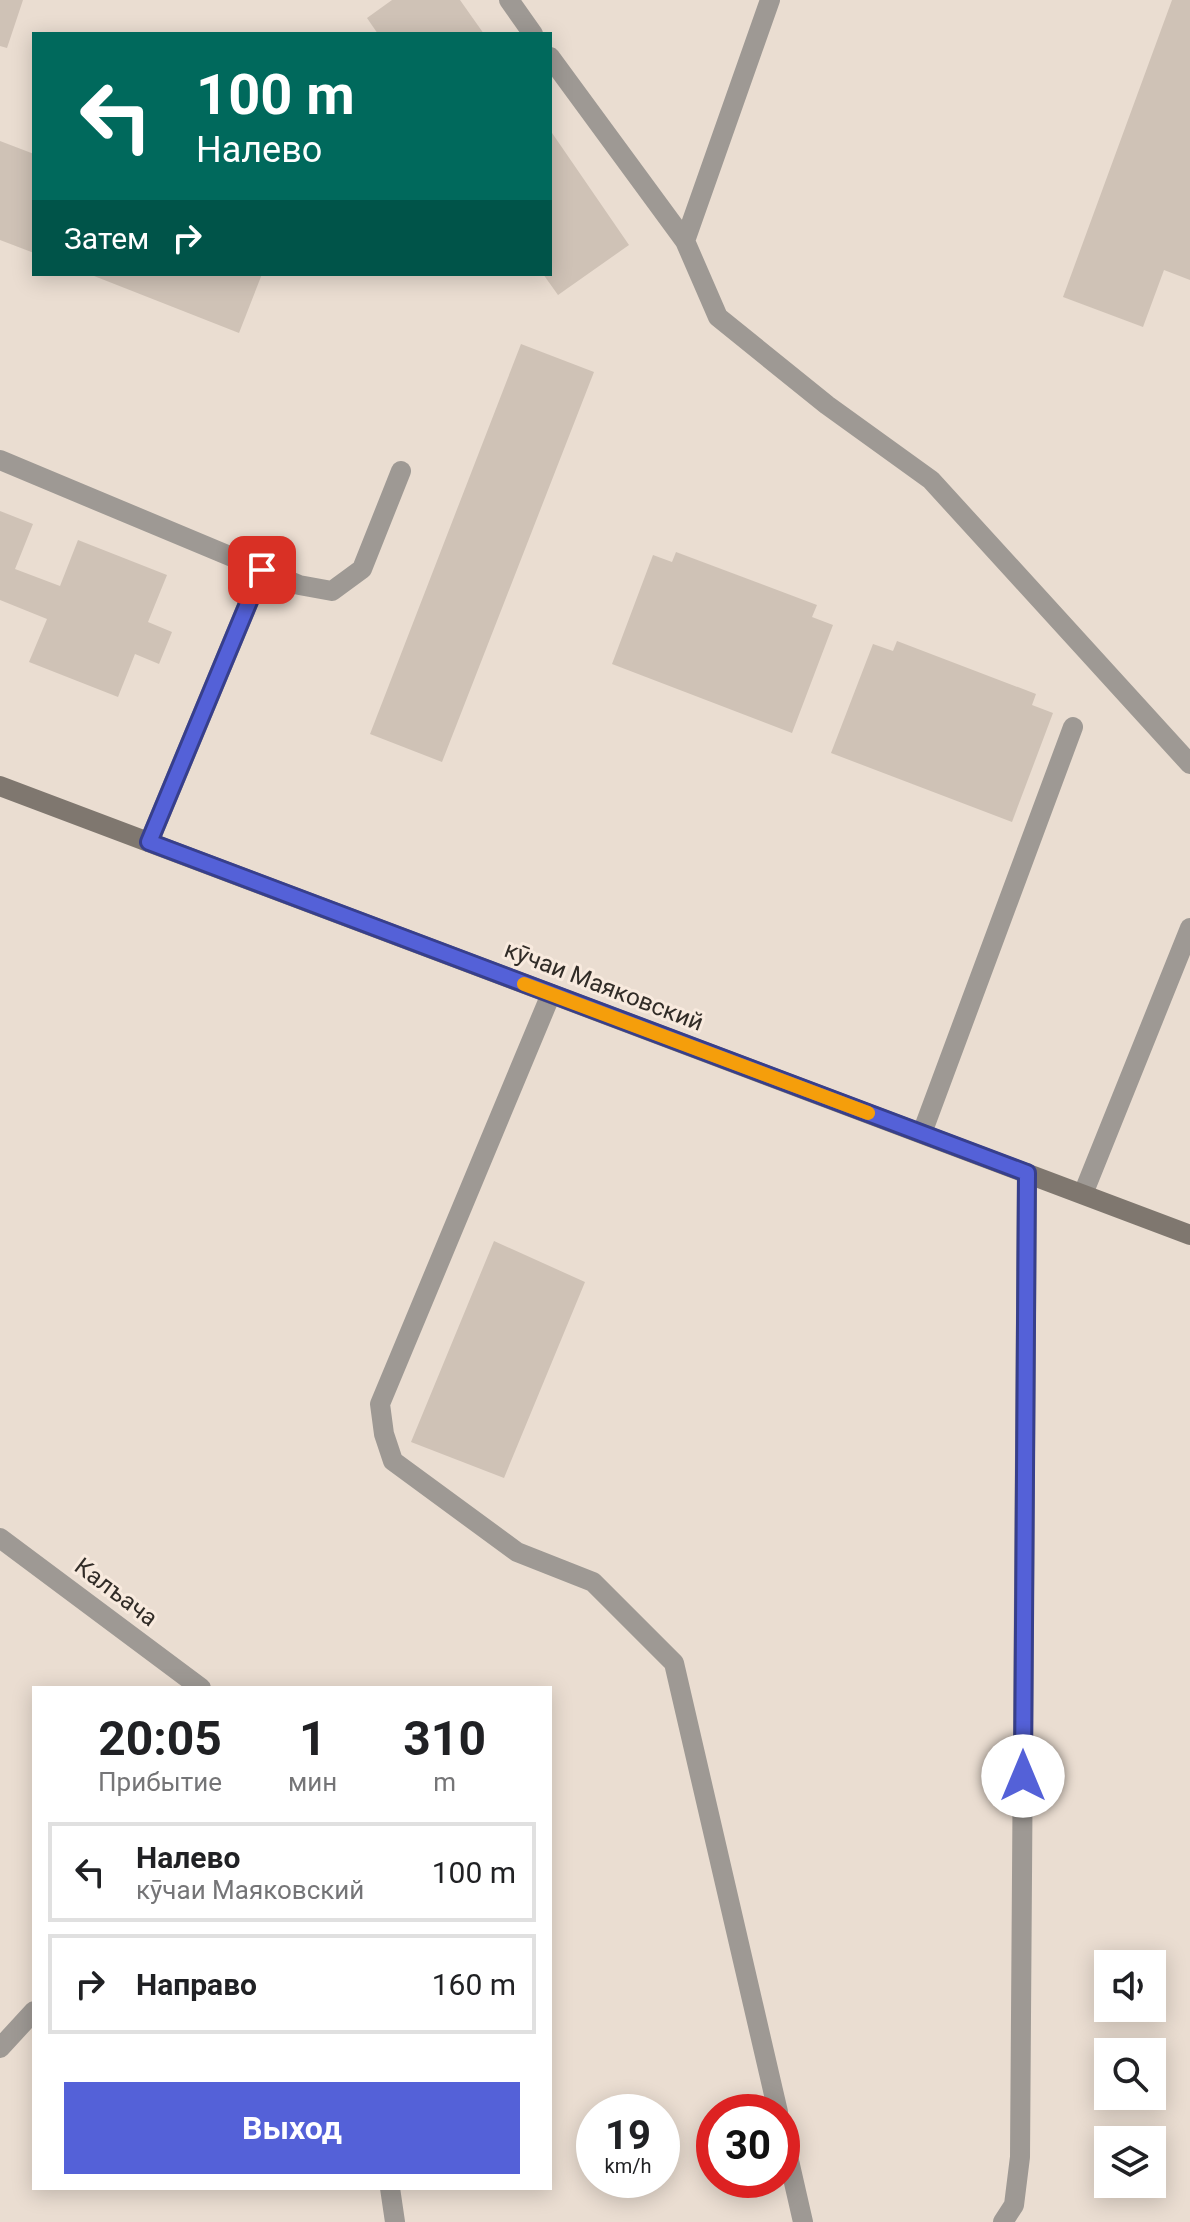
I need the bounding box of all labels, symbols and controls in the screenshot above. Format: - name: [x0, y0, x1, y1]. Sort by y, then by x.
- text: 100 m: [196, 62, 355, 128]
- icon: left: [64, 64, 168, 168]
- text: Налево: [196, 129, 322, 171]
- icon: right: [165, 216, 209, 260]
- text: Затем: [64, 221, 149, 256]
- pin: [228, 536, 296, 604]
- icon: arrive: [240, 548, 284, 592]
- street label: кӯчаи Маяковский: [501, 935, 707, 1037]
- street label: Калъача: [69, 1552, 163, 1632]
- text: 20:05: [98, 1710, 222, 1767]
- text: 1: [299, 1710, 326, 1767]
- text: 310: [403, 1710, 486, 1767]
- position arrow: [981, 1734, 1065, 1818]
- text: Прибытие: [98, 1767, 222, 1797]
- text: мин: [288, 1767, 337, 1797]
- text: m: [433, 1767, 456, 1797]
- text: Налево: [136, 1840, 240, 1875]
- icon: left: [68, 1850, 112, 1894]
- text: 100 m: [432, 1855, 516, 1890]
- text: кӯчаи Маяковский: [136, 1875, 364, 1905]
- map controls: [1094, 1950, 1166, 2198]
- button: sound: [1094, 1950, 1166, 2022]
- icon: right: [68, 1962, 112, 2006]
- text: Направо: [136, 1967, 257, 2002]
- text: 160 m: [432, 1967, 516, 2002]
- button: search: [1094, 2038, 1166, 2110]
- button: Выход: [64, 2082, 520, 2174]
- speed limit sign: 30: [696, 2094, 800, 2198]
- text: 19: [605, 2112, 651, 2159]
- button: layers: [1094, 2126, 1166, 2198]
- text: km/h: [605, 2154, 651, 2178]

